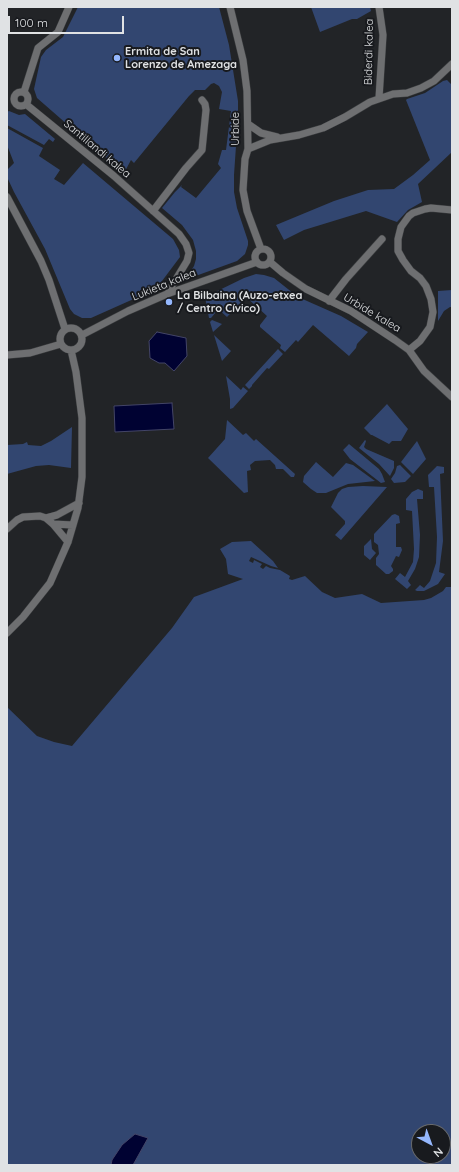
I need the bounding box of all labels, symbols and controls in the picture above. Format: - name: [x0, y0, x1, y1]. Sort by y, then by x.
- scale bar: [10, 8, 126, 34]
- text: 100 m: [15, 15, 48, 30]
- street label: Biderdi kalea: [362, 19, 376, 85]
- place label: Ermita de San Lorenzo de Amezaga: [125, 45, 237, 71]
- marker: Ermita de San Lorenzo de Amezaga: [112, 53, 122, 63]
- street label: Urbide: [229, 112, 243, 146]
- street label: Santillandi kalea: [61, 117, 133, 181]
- street label: Lukieta kalea: [130, 266, 198, 304]
- place label: La Bilbaina (Auzo-etxea / Centro Cívico): [177, 289, 302, 315]
- street label: Urbide kalea: [341, 291, 403, 335]
- marker: La Bilbaina (Auzo-etxea / Centro Cívico): [164, 297, 174, 307]
- north arrow: [411, 1124, 451, 1164]
- text: N: [431, 1144, 446, 1160]

